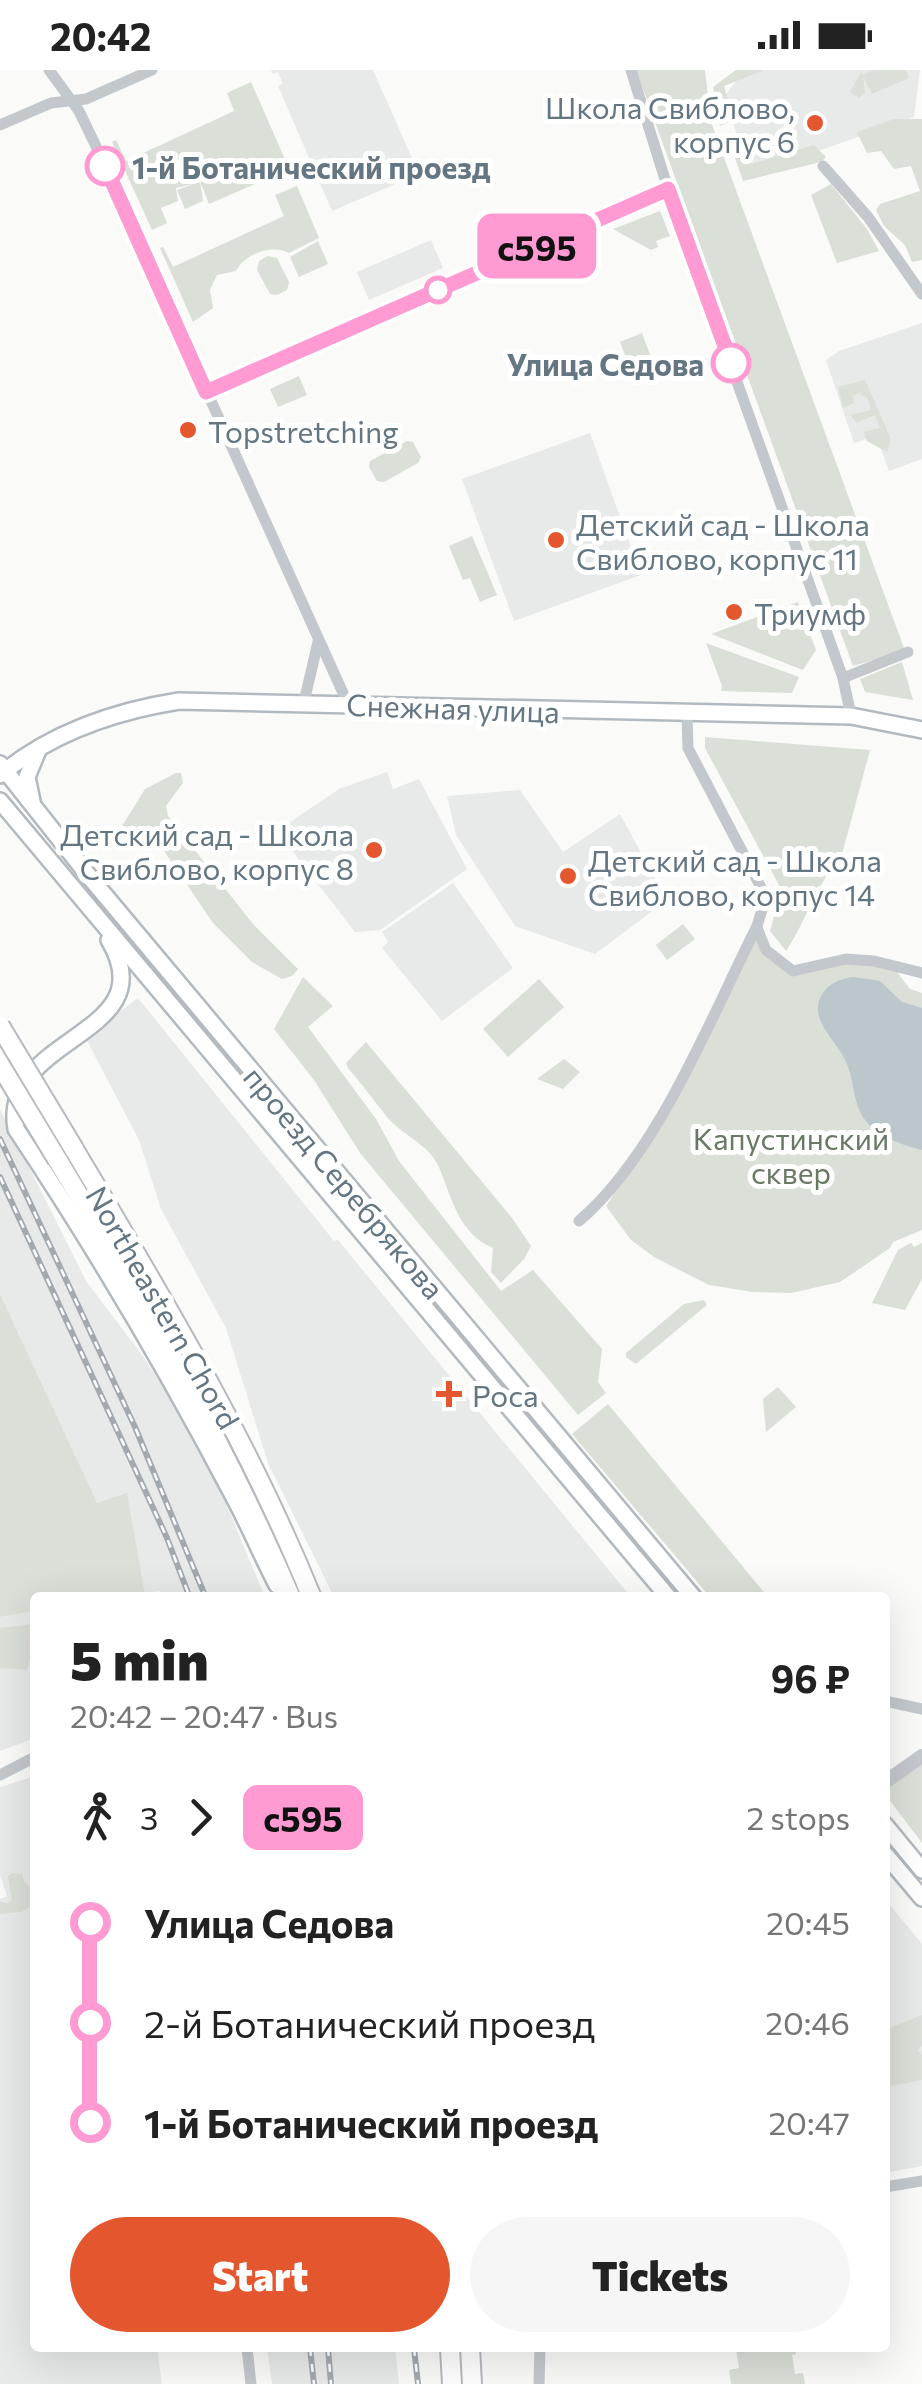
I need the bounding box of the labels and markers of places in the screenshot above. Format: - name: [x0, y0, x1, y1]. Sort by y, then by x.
- place label: Школа Свиблово, корпус 6: [545, 88, 795, 159]
- marker: Школа Свиблово, корпус 6: [804, 112, 826, 134]
- marker: 1-й Ботанический проезд: [86, 147, 124, 185]
- place label: 1-й Ботанический проезд: [132, 148, 491, 185]
- unlabelled marker: [425, 277, 451, 303]
- marker: Улица Седова: [712, 344, 750, 382]
- place label: Улица Седова: [507, 345, 704, 382]
- place label: Topstretching: [208, 412, 399, 449]
- marker: Topstretching: [177, 419, 199, 441]
- place label: Детский сад - Школа Свиблово, корпус 11: [576, 505, 870, 576]
- marker: Детский сад - Школа Свиблово, корпус 11: [545, 529, 567, 551]
- place label: Триумф: [754, 594, 866, 631]
- marker: Триумф: [723, 601, 745, 623]
- place label: Детский сад - Школа Свиблово, корпус 8: [60, 815, 354, 886]
- marker: Детский сад - Школа Свиблово, корпус 8: [363, 839, 385, 861]
- place label: Детский сад - Школа Свиблово, корпус 14: [588, 841, 882, 912]
- marker: Детский сад - Школа Свиблово, корпус 14: [557, 865, 579, 887]
- place label: Роса: [472, 1376, 539, 1413]
- marker: Роса: [436, 1381, 462, 1407]

